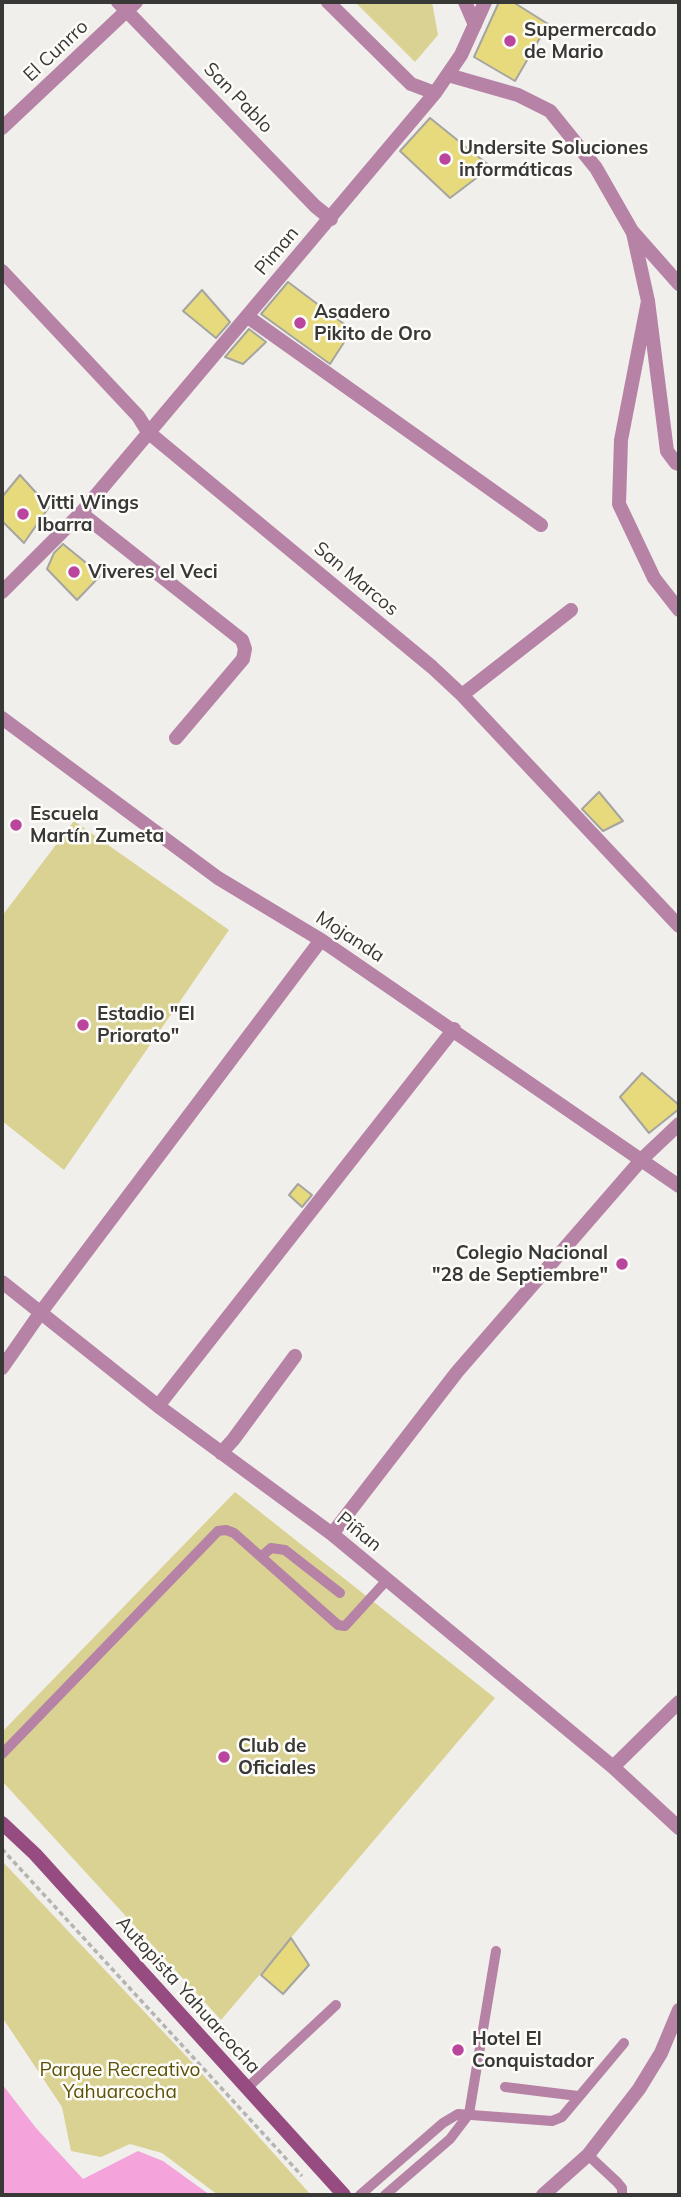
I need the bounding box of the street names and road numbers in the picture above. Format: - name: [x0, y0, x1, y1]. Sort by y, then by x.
- street label: El Cunrro: [19, 15, 93, 87]
- street label: San Pablo: [199, 58, 277, 138]
- street label: Piman: [250, 222, 304, 280]
- street label: San Marcos: [309, 537, 403, 621]
- street label: Mojanda: [311, 906, 389, 968]
- street label: Piñan: [332, 1507, 386, 1557]
- street label: Autopista Yahuarcocha: [111, 1911, 265, 2079]

